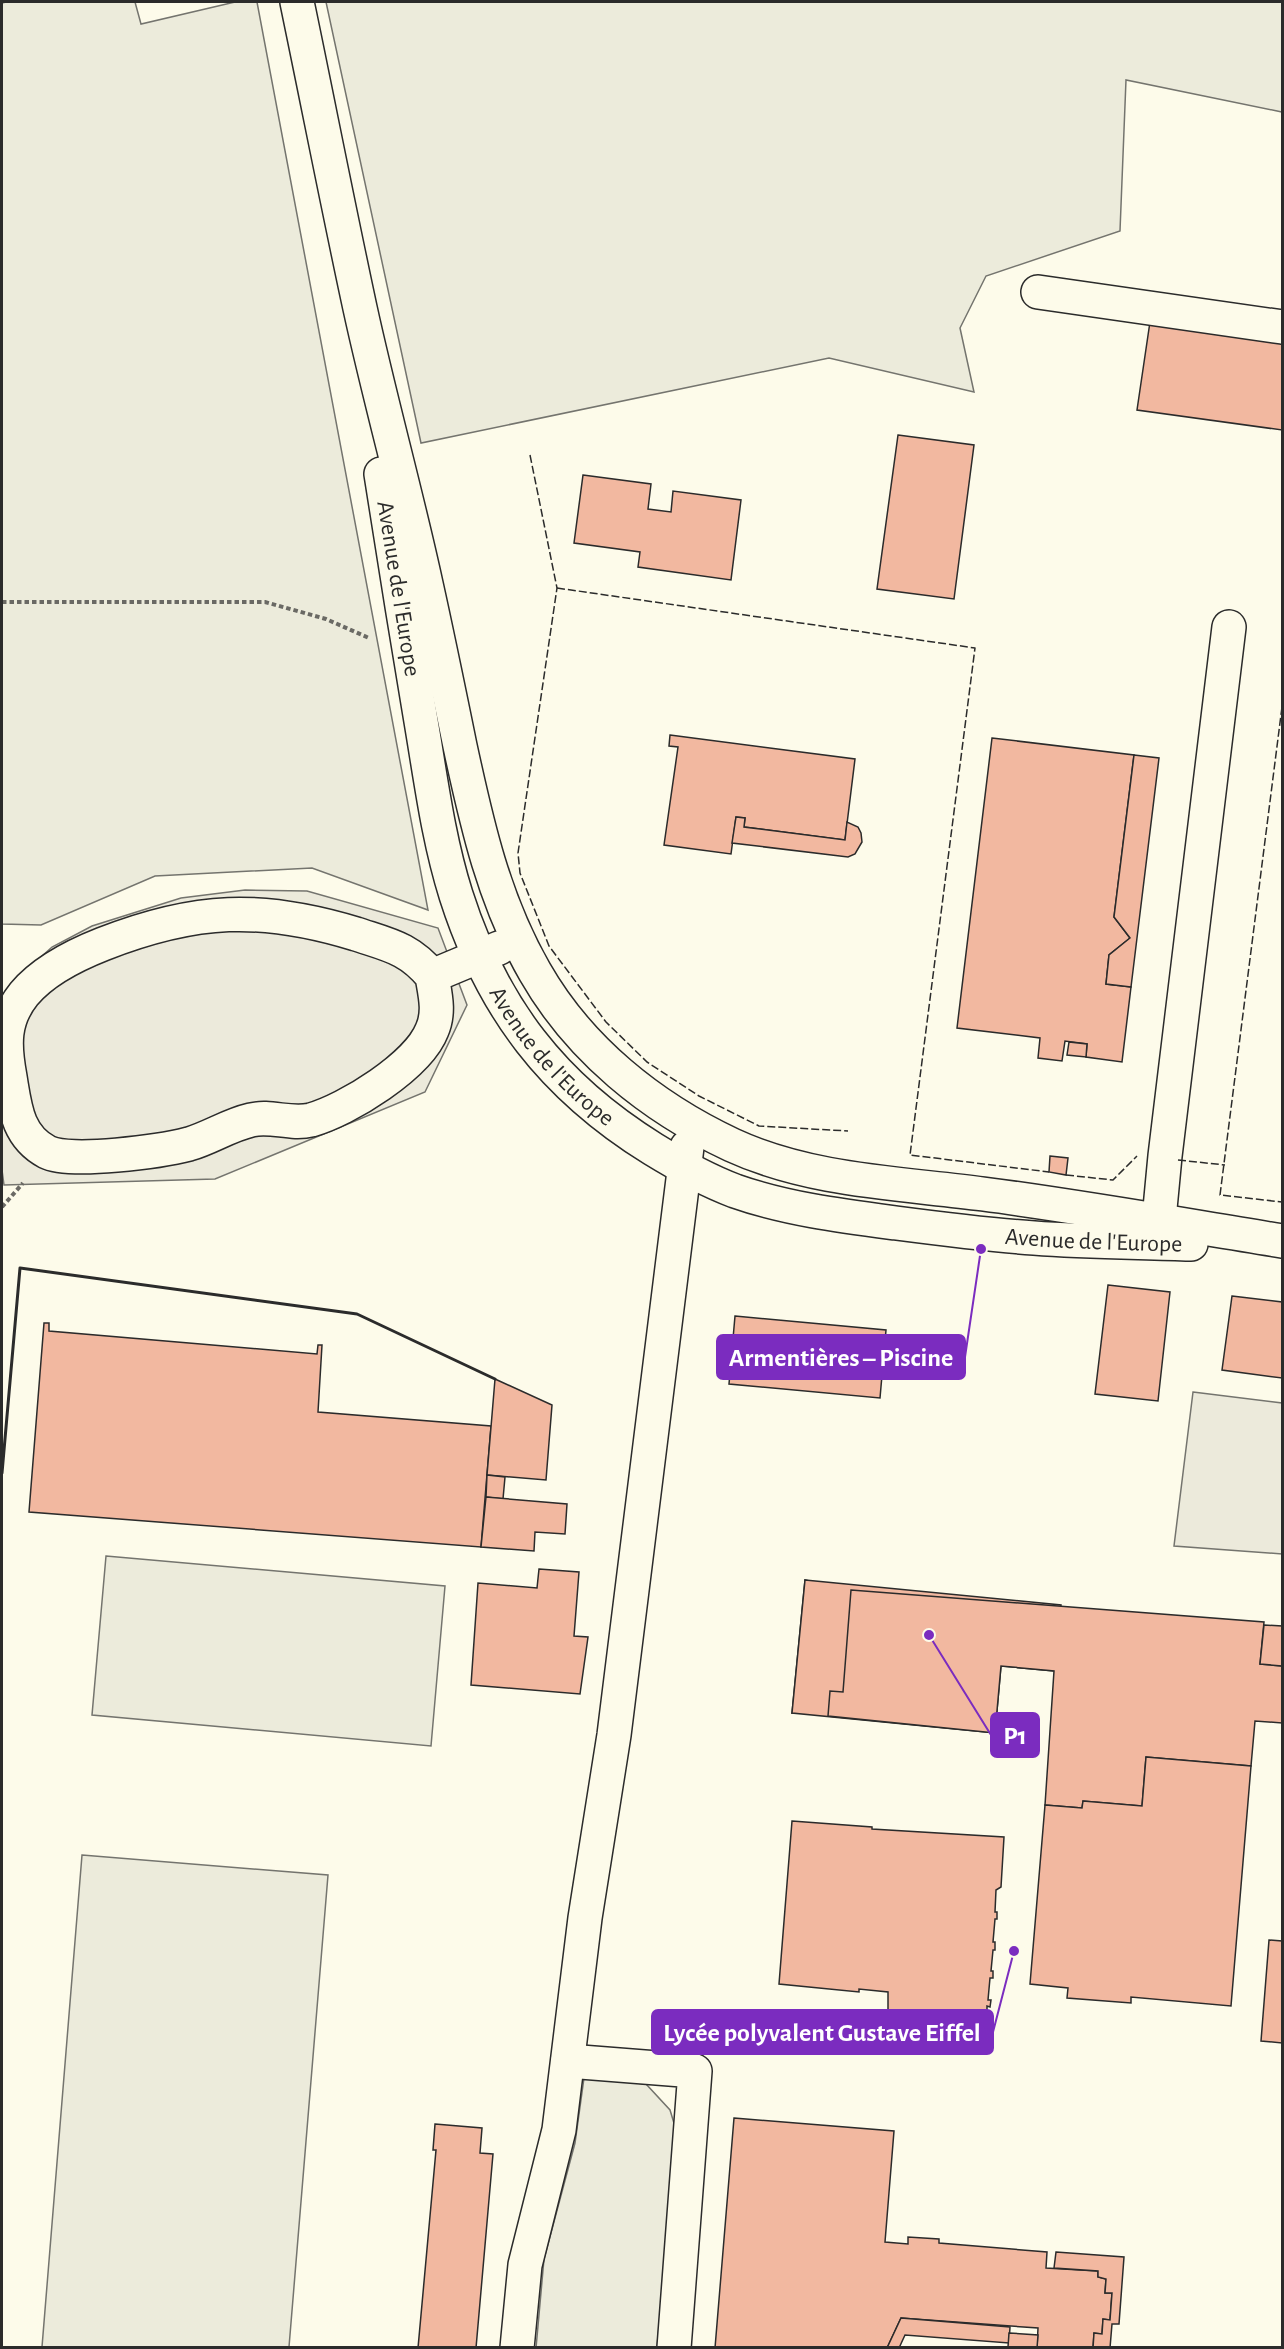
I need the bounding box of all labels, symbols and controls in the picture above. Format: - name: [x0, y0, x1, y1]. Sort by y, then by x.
- street label: Avenue de l'Europe: [372, 499, 424, 678]
- street label: Avenue de l'Europe: [484, 983, 618, 1131]
- street label: Avenue de l'Europe: [1004, 1225, 1183, 1257]
- callout: Armentières – Piscine: [717, 1335, 965, 1379]
- text: Armentières – Piscine: [729, 1345, 953, 1371]
- callout: P1: [991, 1713, 1039, 1757]
- text: P1: [1003, 1723, 1027, 1749]
- callout: Lycée polyvalent Gustave Eiffel: [652, 2010, 993, 2054]
- text: Lycée polyvalent Gustave Eiffel: [663, 2020, 981, 2046]

